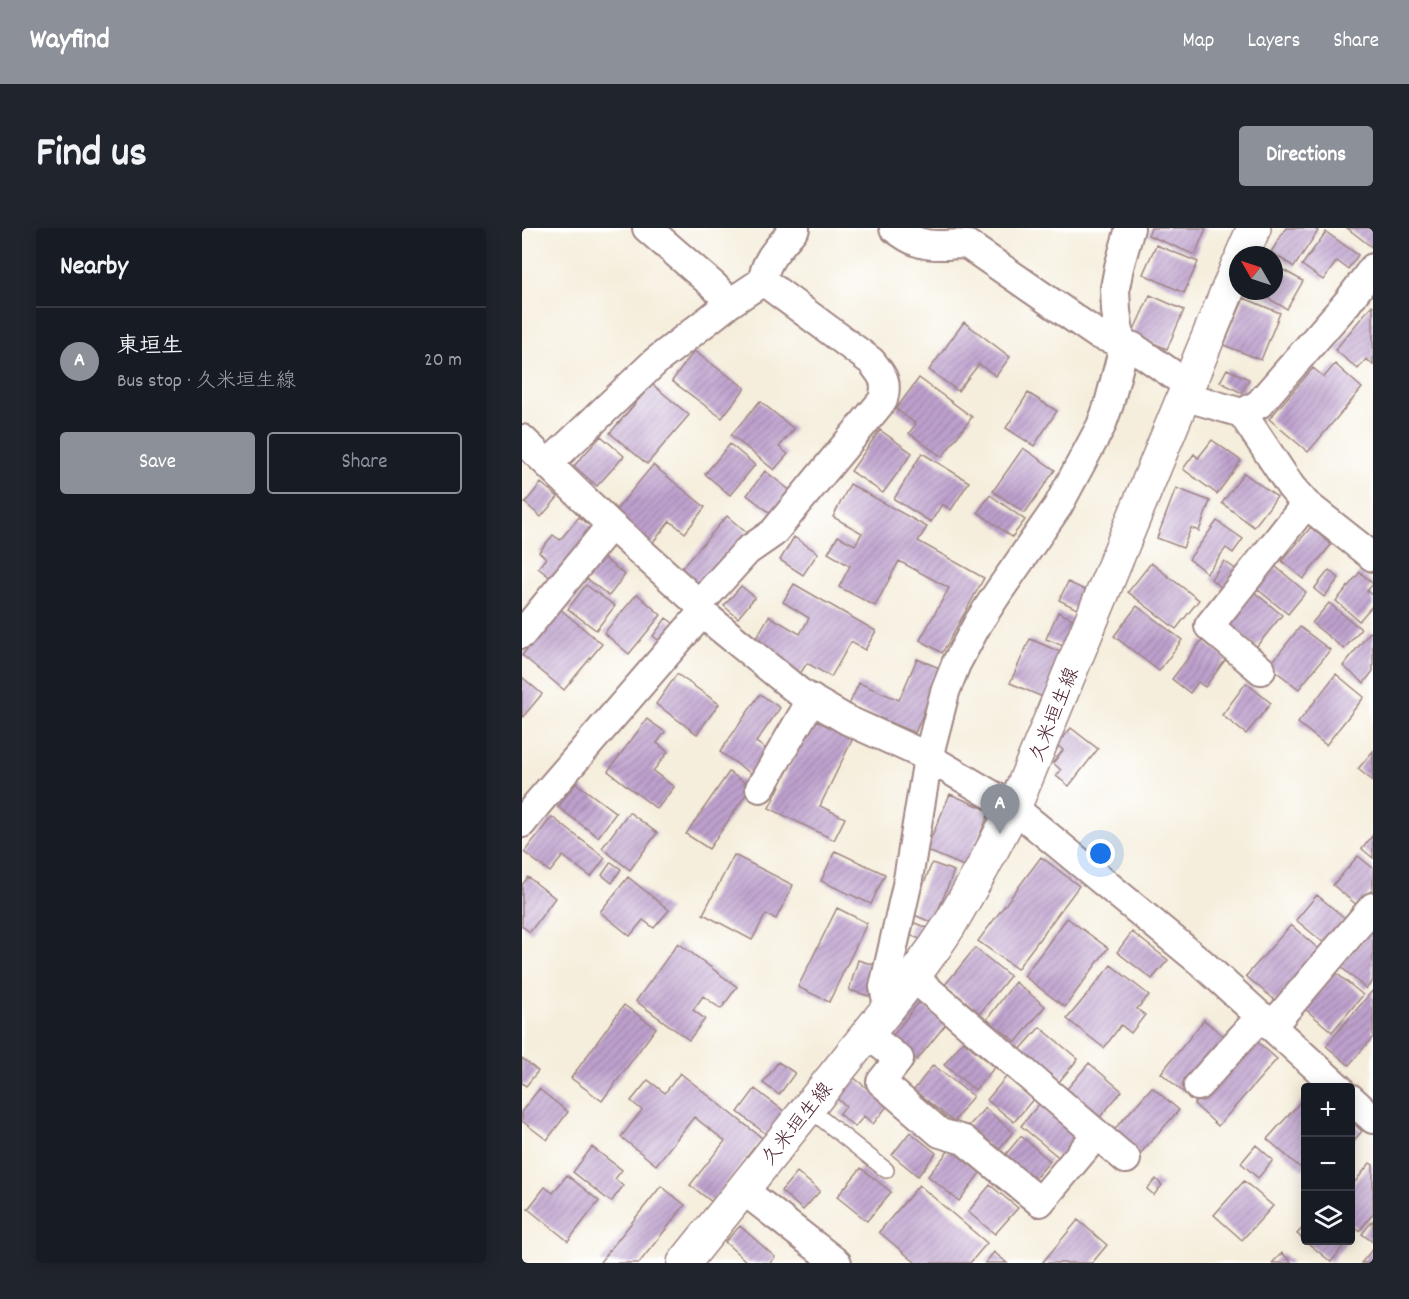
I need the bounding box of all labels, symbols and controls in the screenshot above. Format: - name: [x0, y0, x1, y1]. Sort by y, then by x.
- text: Wayfind: [30, 22, 110, 62]
- text: Map: [1183, 27, 1214, 57]
- text: Layers: [1247, 27, 1300, 57]
- text: Share: [1333, 27, 1379, 57]
- text: Find us: [36, 126, 147, 186]
- button: Directions: [1239, 126, 1373, 186]
- north arrow: [1229, 246, 1283, 300]
- text: Nearby: [60, 249, 128, 286]
- text: 東垣生: [117, 332, 183, 363]
- text: A: [74, 347, 85, 375]
- text: 20 m: [424, 347, 462, 375]
- text: Bus stop · 久米垣生線: [117, 368, 296, 396]
- button: Save: [60, 432, 255, 494]
- button: Share: [267, 432, 462, 494]
- street label: 久米垣生線: [1024, 664, 1087, 767]
- pin: A: [980, 784, 1020, 834]
- your location: [1086, 839, 1115, 868]
- street label: 久米垣生線: [756, 1077, 841, 1173]
- map controls: [1301, 1083, 1355, 1245]
- button: +: [1301, 1083, 1355, 1137]
- button: −: [1301, 1137, 1355, 1191]
- button: layers: [1301, 1191, 1355, 1245]

